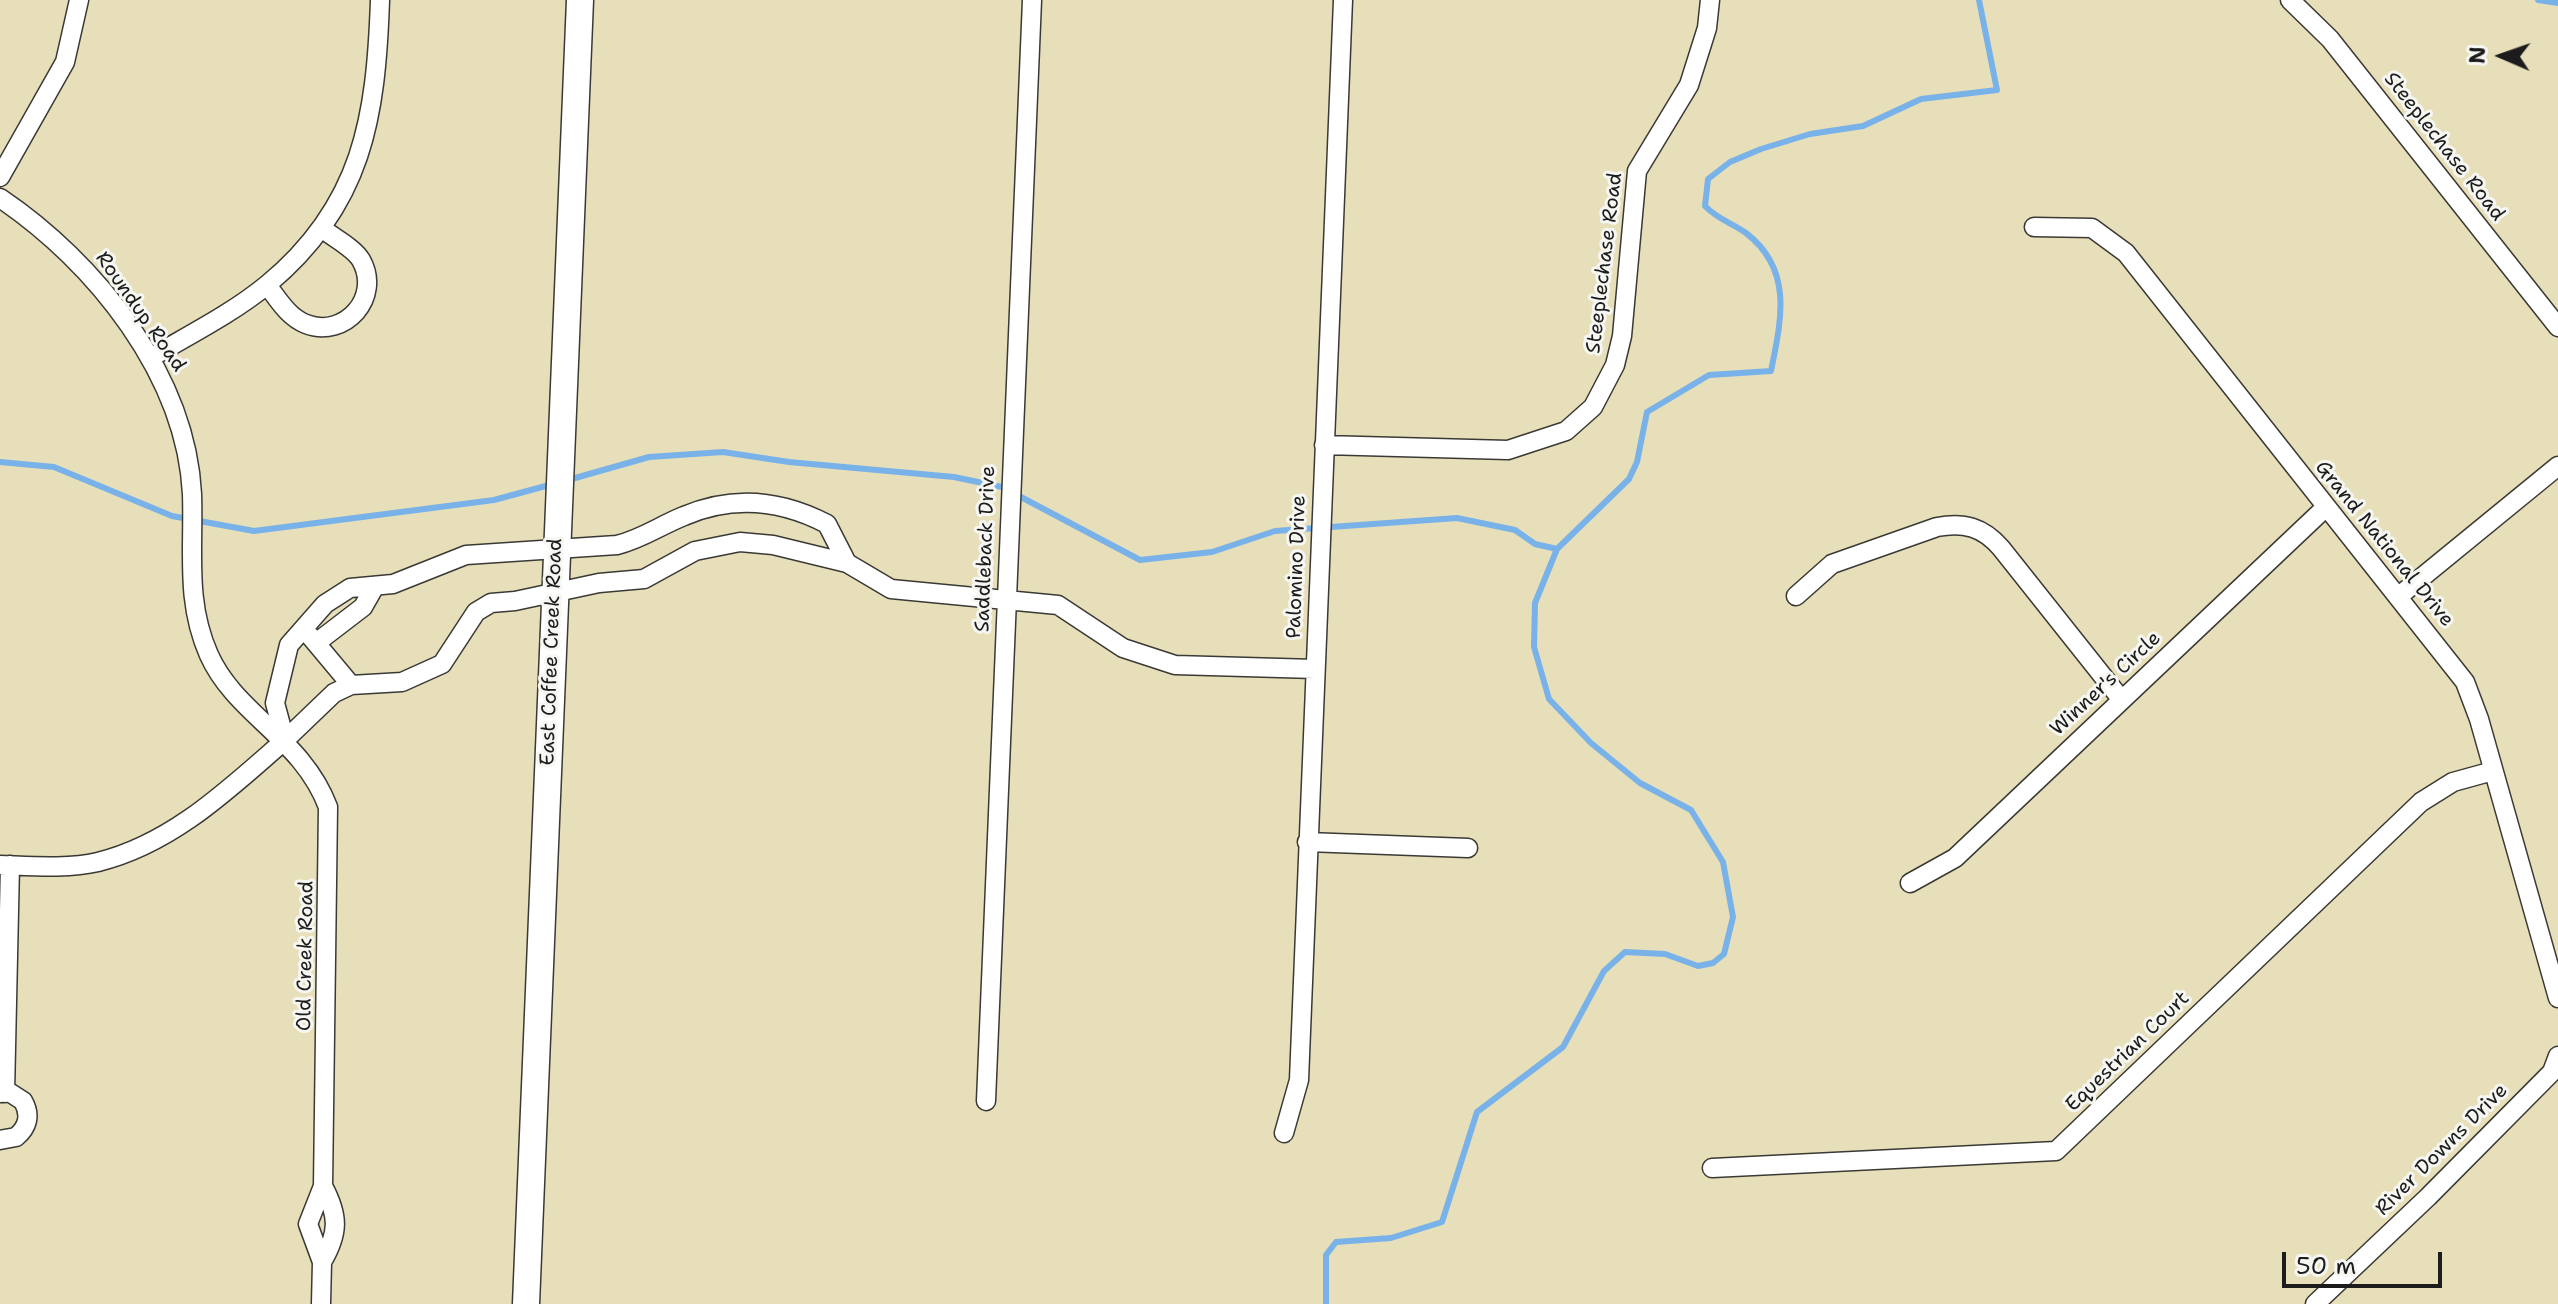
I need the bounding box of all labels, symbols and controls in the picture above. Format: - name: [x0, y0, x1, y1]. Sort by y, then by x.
- north arrow: [2462, 16, 2542, 96]
- text: N: [2463, 46, 2492, 64]
- street label: Steeplechase Road: [2379, 68, 2509, 226]
- street label: Steeplechase Road: [1582, 171, 1628, 355]
- street label: Roundup Road: [90, 247, 190, 377]
- street label: Grand National Drive: [2310, 456, 2458, 632]
- street label: Saddleback Drive: [971, 465, 1001, 633]
- street label: Palomino Drive: [1283, 495, 1311, 639]
- street label: East Coffee Creek Road: [536, 538, 568, 766]
- street label: Winner's Circle: [2046, 627, 2166, 741]
- street label: Old Creek Road: [293, 881, 319, 1031]
- street label: Equestrian Court: [2061, 987, 2195, 1117]
- street label: River Downs Drive: [2371, 1079, 2513, 1221]
- scale bar: [2286, 1236, 2446, 1286]
- text: 50 m: [2296, 1250, 2356, 1282]

